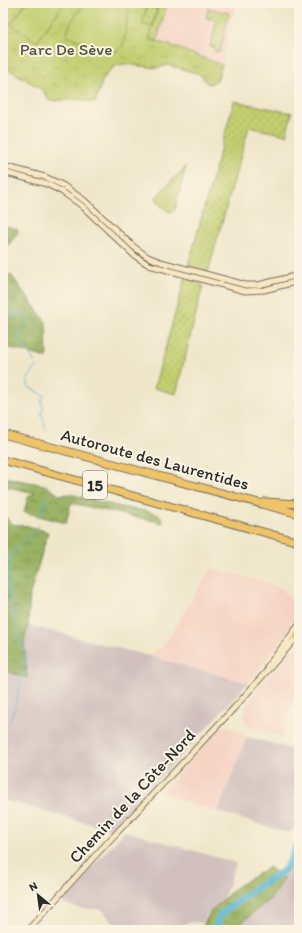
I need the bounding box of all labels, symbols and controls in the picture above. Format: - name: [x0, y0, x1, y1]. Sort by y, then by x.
- park label: Parc De Sève: [20, 39, 112, 59]
- street label: Autoroute des Laurentides: [59, 424, 251, 494]
- road number: 15: [83, 471, 107, 499]
- street label: Chemin de la Côte-Nord: [65, 725, 199, 867]
- north arrow: [18, 875, 58, 915]
- text: N: [27, 879, 40, 894]

